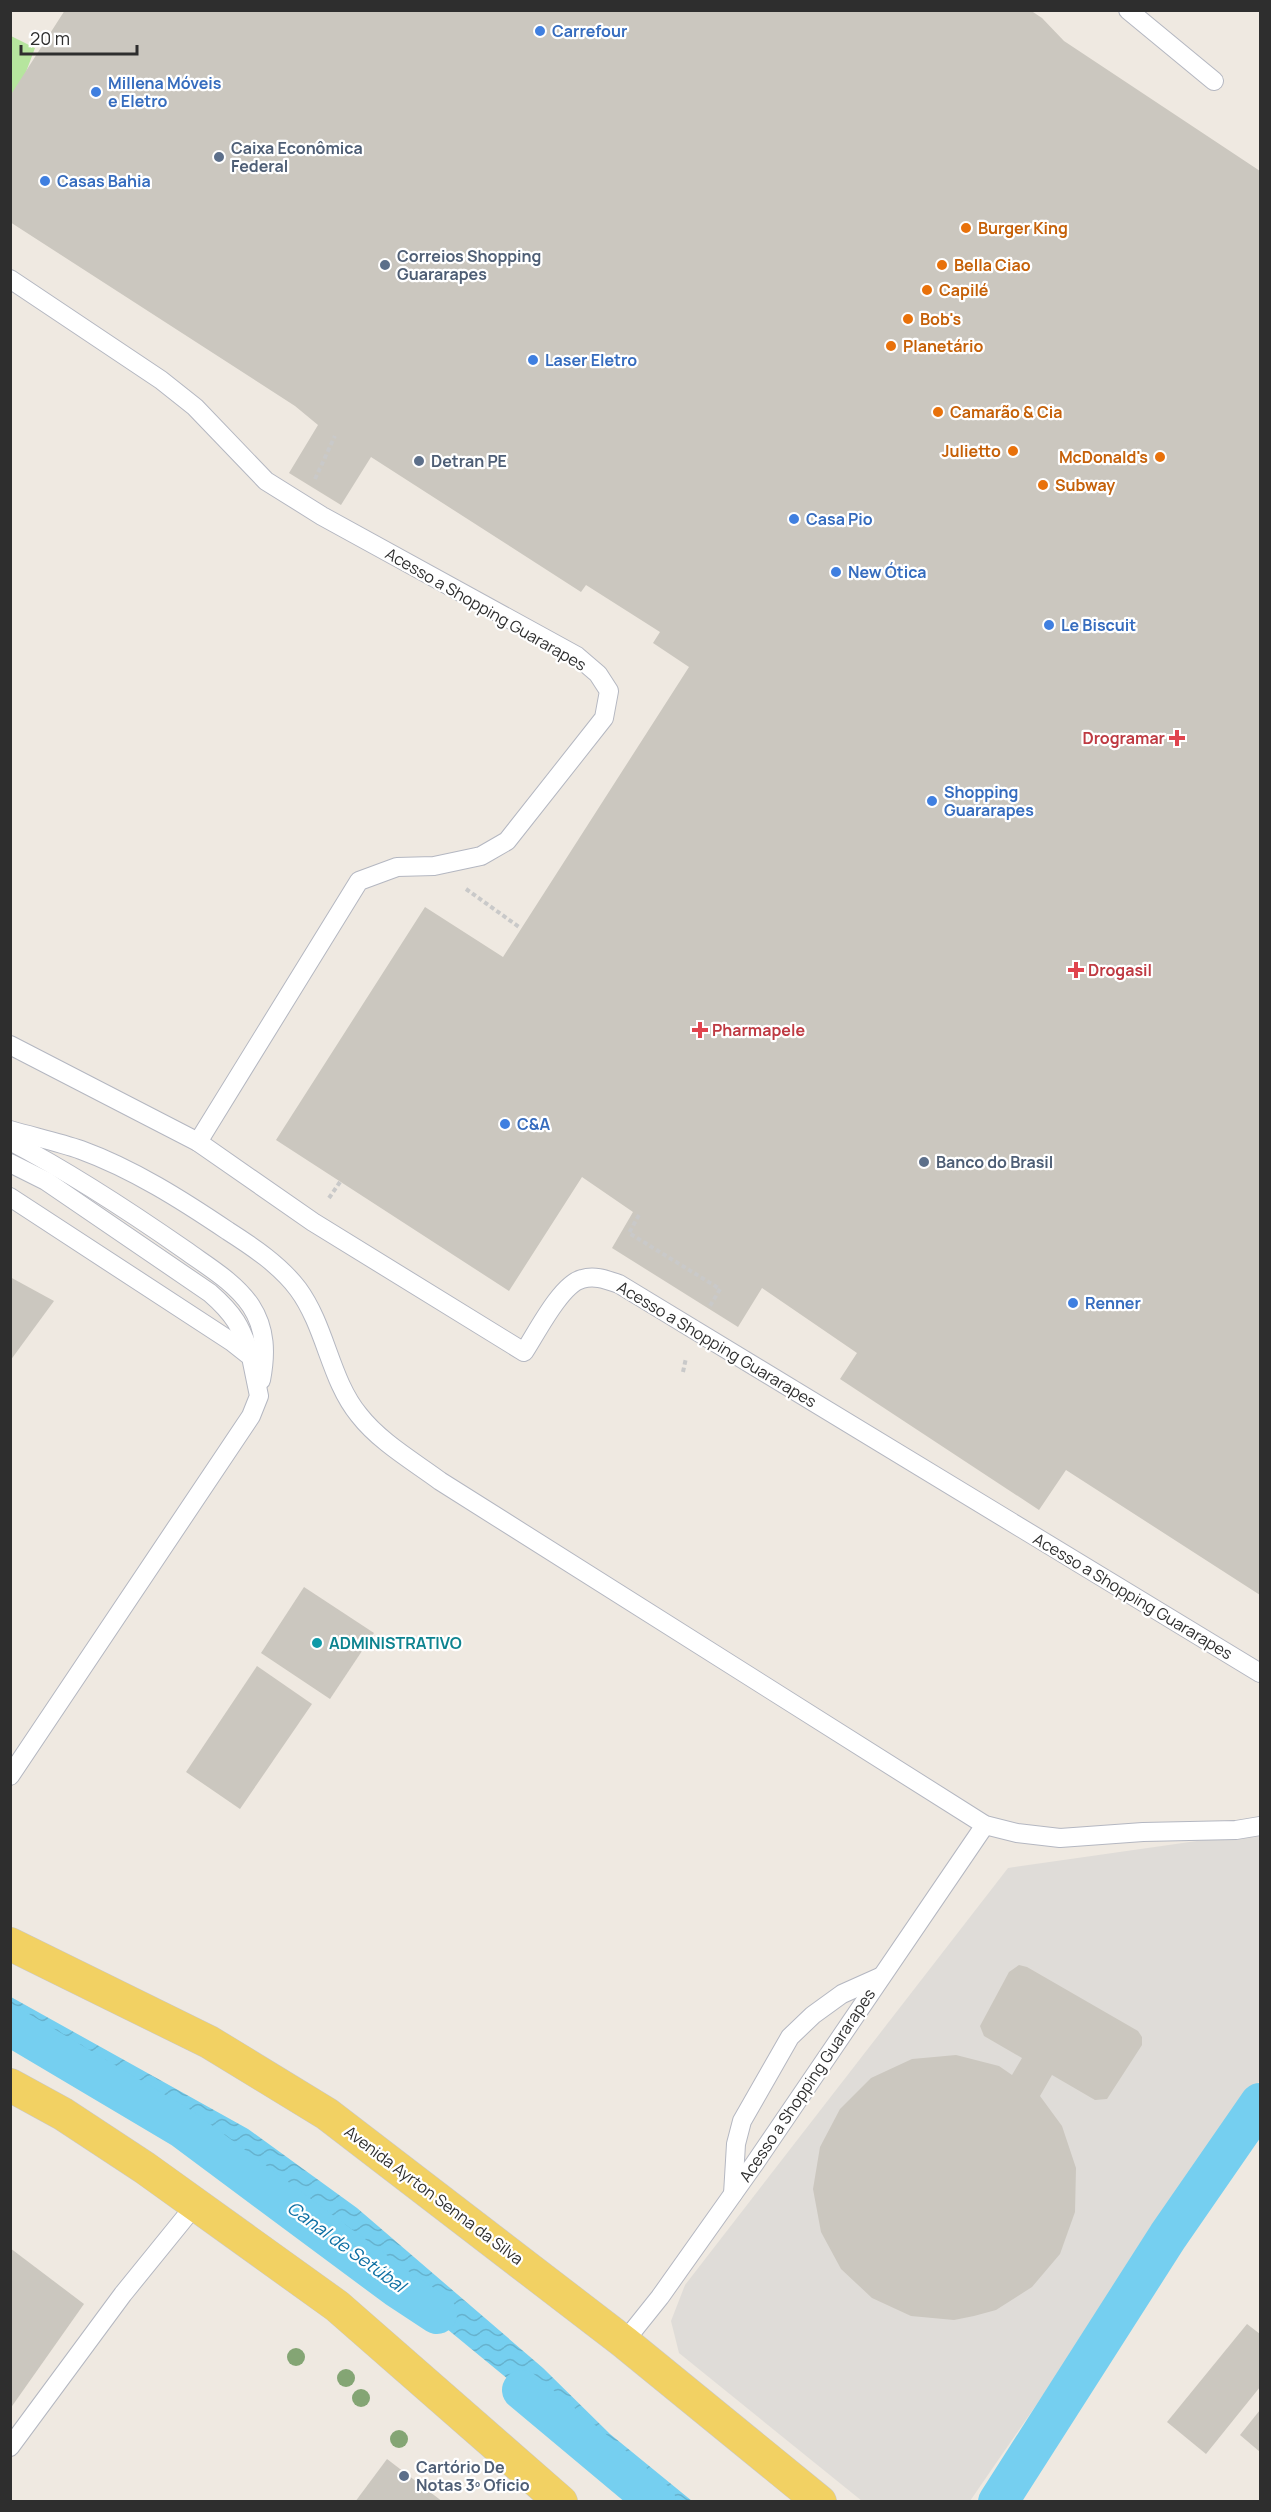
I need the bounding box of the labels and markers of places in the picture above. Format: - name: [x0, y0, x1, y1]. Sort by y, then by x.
- place label: Carrefour: [552, 20, 627, 42]
- marker: Carrefour: [533, 24, 547, 38]
- place label: Millena Móveis e Eletro: [108, 72, 222, 112]
- marker: Millena Móveis e Eletro: [89, 85, 103, 99]
- place label: Caixa Econômica Federal: [231, 137, 363, 177]
- marker: Caixa Econômica Federal: [212, 150, 226, 164]
- place label: Casas Bahia: [57, 170, 151, 192]
- marker: Casas Bahia: [38, 174, 52, 188]
- place label: Burger King: [978, 217, 1068, 239]
- marker: Burger King: [959, 221, 973, 235]
- place label: Correios Shopping Guararapes: [397, 245, 541, 285]
- place label: Bella Ciao: [954, 254, 1031, 276]
- marker: Correios Shopping Guararapes: [378, 258, 392, 272]
- marker: Bella Ciao: [935, 258, 949, 272]
- place label: Capilé: [939, 279, 989, 301]
- marker: Capilé: [920, 283, 934, 297]
- place label: Bob's: [920, 308, 961, 330]
- marker: Bob's: [901, 312, 915, 326]
- place label: Planetário: [903, 335, 983, 357]
- marker: Planetário: [884, 339, 898, 353]
- place label: Laser Eletro: [545, 349, 637, 371]
- marker: Laser Eletro: [526, 353, 540, 367]
- place label: Camarão & Cia: [950, 401, 1063, 423]
- marker: Camarão & Cia: [931, 405, 945, 419]
- place label: Julietto: [942, 440, 1001, 462]
- marker: Julietto: [1006, 444, 1020, 458]
- place label: McDonald's: [1059, 446, 1148, 468]
- place label: Detran PE: [431, 450, 507, 472]
- marker: McDonald's: [1153, 450, 1167, 464]
- marker: Detran PE: [412, 454, 426, 468]
- place label: Subway: [1055, 474, 1115, 496]
- marker: Subway: [1036, 478, 1050, 492]
- place label: Casa Pio: [806, 508, 873, 530]
- marker: Casa Pio: [787, 512, 801, 526]
- place label: New Ótica: [848, 561, 927, 583]
- marker: New Ótica: [829, 565, 843, 579]
- place label: Le Biscuit: [1061, 614, 1136, 636]
- marker: Le Biscuit: [1042, 618, 1056, 632]
- place label: Drogramar: [1082, 727, 1165, 749]
- marker: Drogramar: [1170, 731, 1184, 745]
- place label: Shopping Guararapes: [944, 781, 1034, 821]
- marker: Shopping Guararapes: [925, 794, 939, 808]
- place label: Drogasil: [1088, 959, 1152, 981]
- marker: Drogasil: [1069, 963, 1083, 977]
- place label: Pharmapele: [712, 1019, 805, 1041]
- marker: Pharmapele: [693, 1023, 707, 1037]
- place label: C&A: [517, 1113, 551, 1135]
- marker: C&A: [498, 1117, 512, 1131]
- place label: Banco do Brasil: [936, 1151, 1053, 1173]
- marker: Banco do Brasil: [917, 1155, 931, 1169]
- place label: Renner: [1085, 1292, 1141, 1314]
- marker: Renner: [1066, 1296, 1080, 1310]
- place label: ADMINISTRATIVO: [329, 1632, 462, 1654]
- marker: ADMINISTRATIVO: [310, 1636, 324, 1650]
- place label: Cartório De Notas 3º Oficio: [416, 2456, 530, 2496]
- marker: Cartório De Notas 3º Oficio: [397, 2469, 411, 2483]

